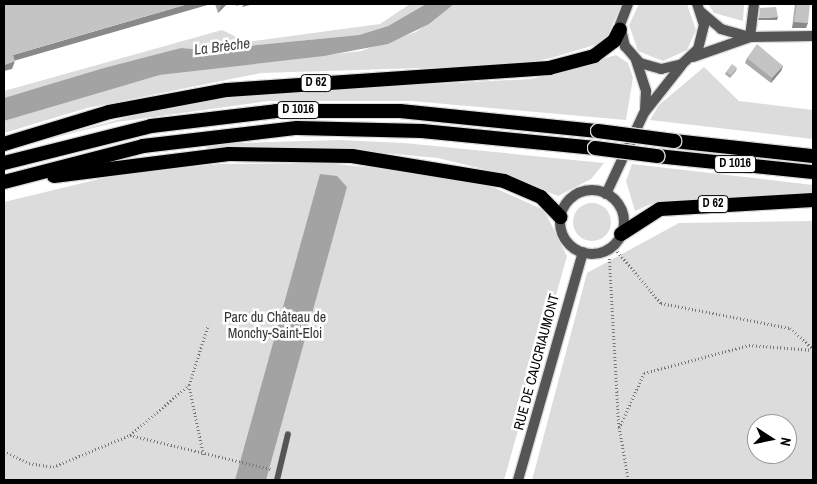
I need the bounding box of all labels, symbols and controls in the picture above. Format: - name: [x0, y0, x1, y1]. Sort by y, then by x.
- water label: La Brèche: [193, 34, 251, 58]
- road number: D 62: [300, 74, 332, 92]
- road number: D 1016: [277, 100, 319, 120]
- road number: D 1016: [714, 154, 756, 173]
- road number: D 62: [697, 194, 729, 213]
- street label: RUE DE CAUCRIAUMONT: [510, 292, 562, 432]
- park label: Parc du Château de Monchy-Saint-Eloi: [224, 309, 326, 342]
- north arrow: [747, 414, 797, 464]
- text: N: [776, 436, 795, 447]

